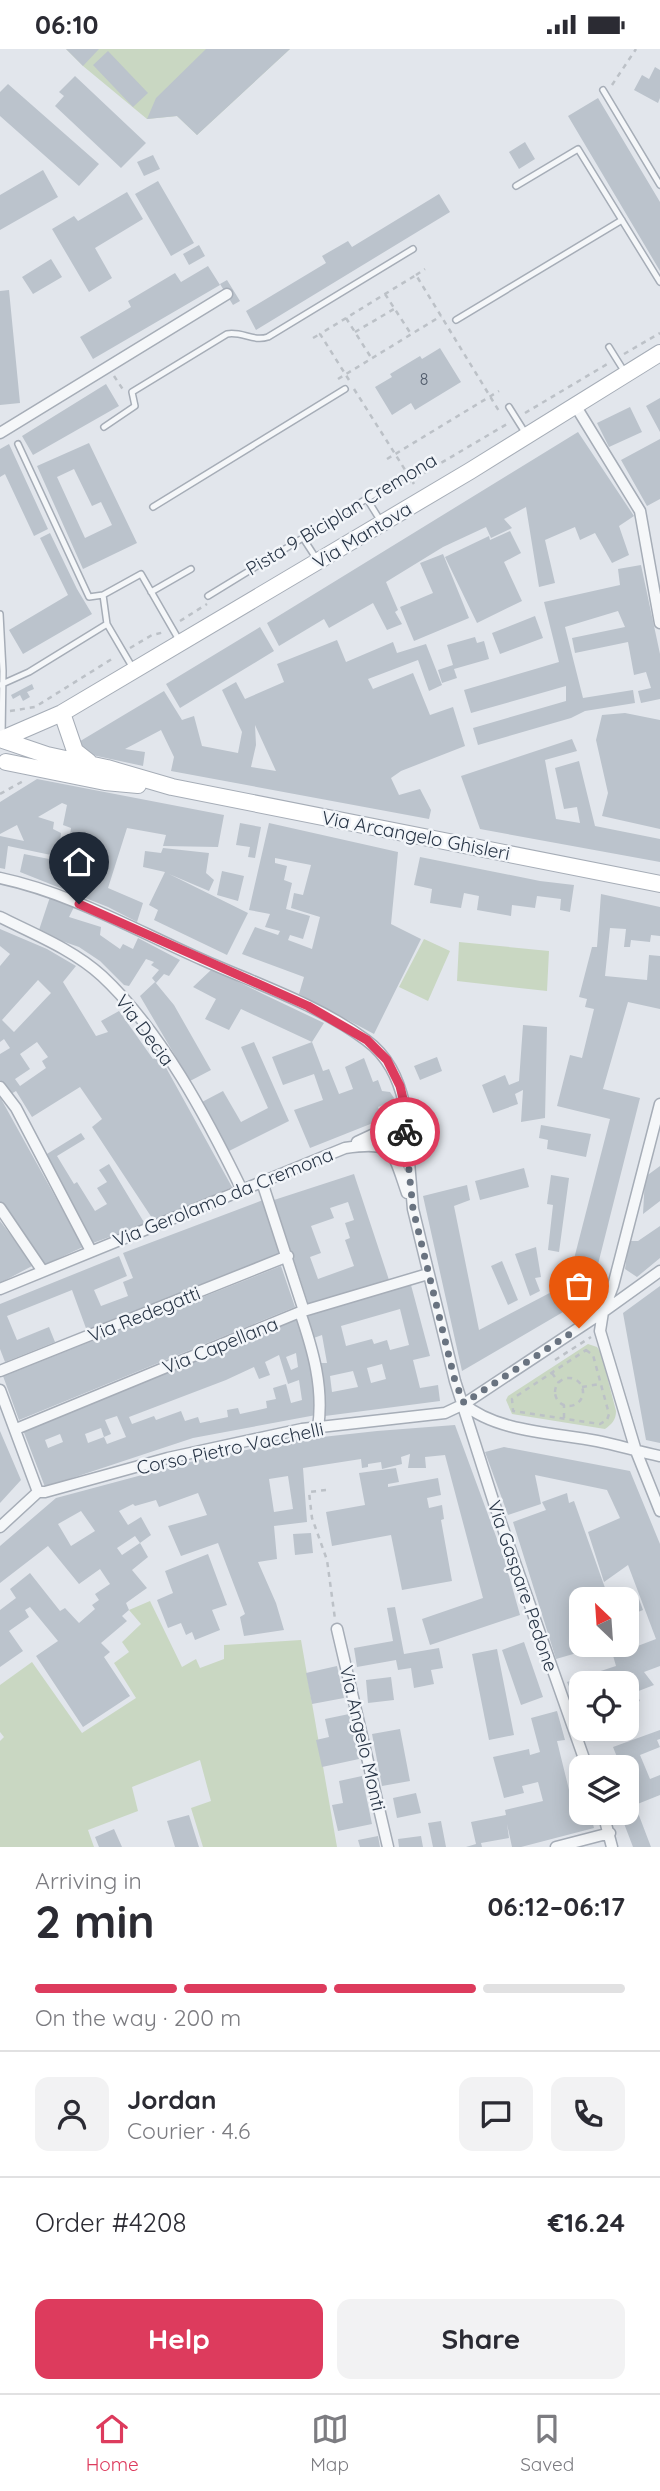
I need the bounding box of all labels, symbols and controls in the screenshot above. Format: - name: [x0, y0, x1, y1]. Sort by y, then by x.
- text: 06:10: [35, 8, 99, 41]
- house number: 8: [420, 369, 428, 389]
- street label: Pista 9 Biciplan Cremona: [241, 447, 441, 581]
- street label: Via Mantova: [308, 496, 416, 574]
- street label: Via Arcangelo Ghisleri: [320, 805, 512, 865]
- pin: [49, 832, 109, 904]
- icon: home: [60, 843, 98, 881]
- street label: Via Decia: [110, 989, 180, 1071]
- courier: [370, 1097, 440, 1167]
- icon: bike: [386, 1113, 424, 1151]
- street label: Via Gerolamo da Cremona: [109, 1142, 337, 1252]
- pin: [549, 1256, 609, 1328]
- icon: bag: [560, 1267, 598, 1305]
- street label: Via Redegatti: [84, 1281, 204, 1347]
- street label: Via Capellana: [159, 1311, 281, 1379]
- street label: Corso Pietro Vacchelli: [134, 1416, 326, 1480]
- street label: Via Gaspare Pedone: [482, 1497, 564, 1675]
- north arrow: [569, 1587, 639, 1657]
- map controls: [569, 1587, 639, 1825]
- street label: Via Angelo Monti: [335, 1663, 391, 1813]
- button: locate: [569, 1671, 639, 1741]
- button: layers: [569, 1755, 639, 1825]
- text: Arriving in: [35, 1866, 142, 1895]
- text: 06:12–06:17: [487, 1890, 625, 1923]
- text: 2 min: [35, 1892, 155, 1950]
- text: On the way · 200 m: [35, 2003, 241, 2032]
- button: person: [35, 2077, 109, 2151]
- button: chat: [459, 2077, 533, 2151]
- button: phone: [551, 2077, 625, 2151]
- text: Jordan: [127, 2083, 216, 2116]
- text: Courier · 4.6: [127, 2116, 250, 2145]
- text: Order #4208: [35, 2206, 187, 2239]
- text: €16.24: [548, 2206, 625, 2239]
- button: Help: [35, 2299, 323, 2379]
- button: Share: [337, 2299, 625, 2379]
- tab: Home: [86, 2410, 139, 2476]
- tab: Map: [310, 2410, 349, 2476]
- tab: Saved: [520, 2410, 574, 2476]

